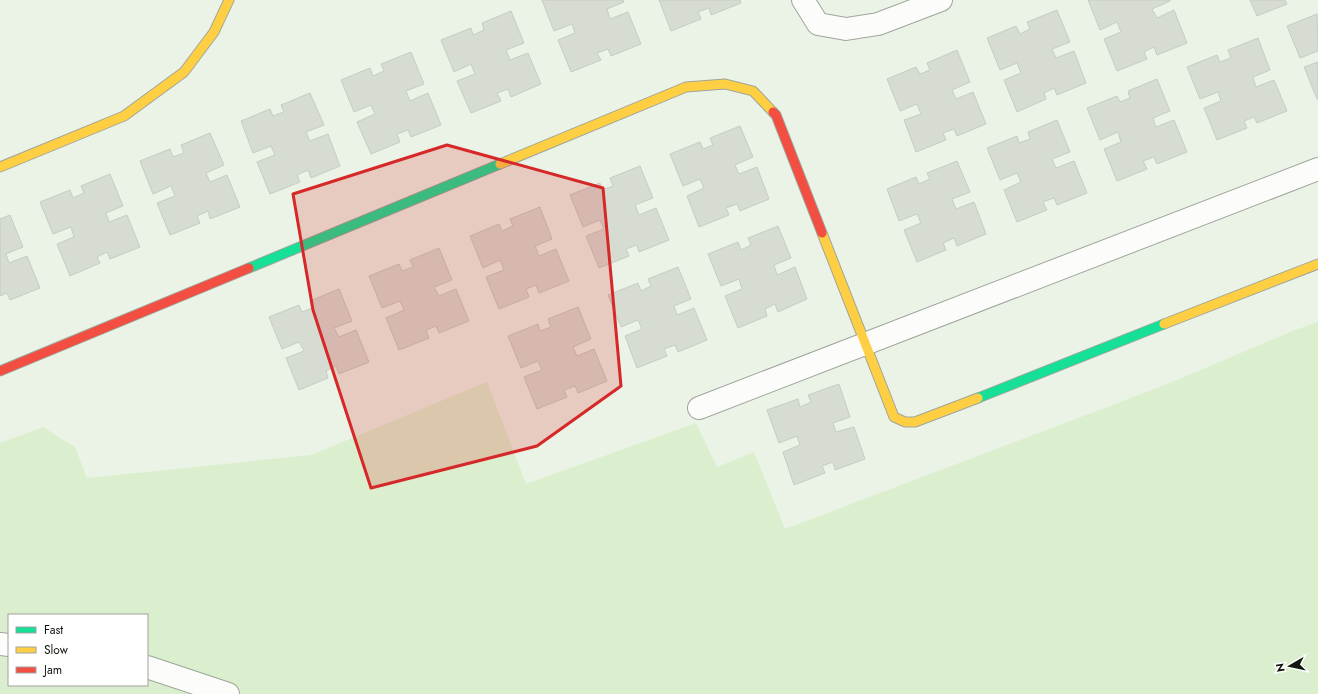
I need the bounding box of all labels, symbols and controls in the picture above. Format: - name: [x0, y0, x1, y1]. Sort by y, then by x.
- legend: [8, 614, 148, 686]
- text: Fast: [44, 621, 63, 639]
- text: Slow: [44, 641, 69, 659]
- north arrow: [1270, 646, 1310, 686]
- text: Jam: [42, 661, 62, 679]
- text: N: [1272, 662, 1289, 673]

